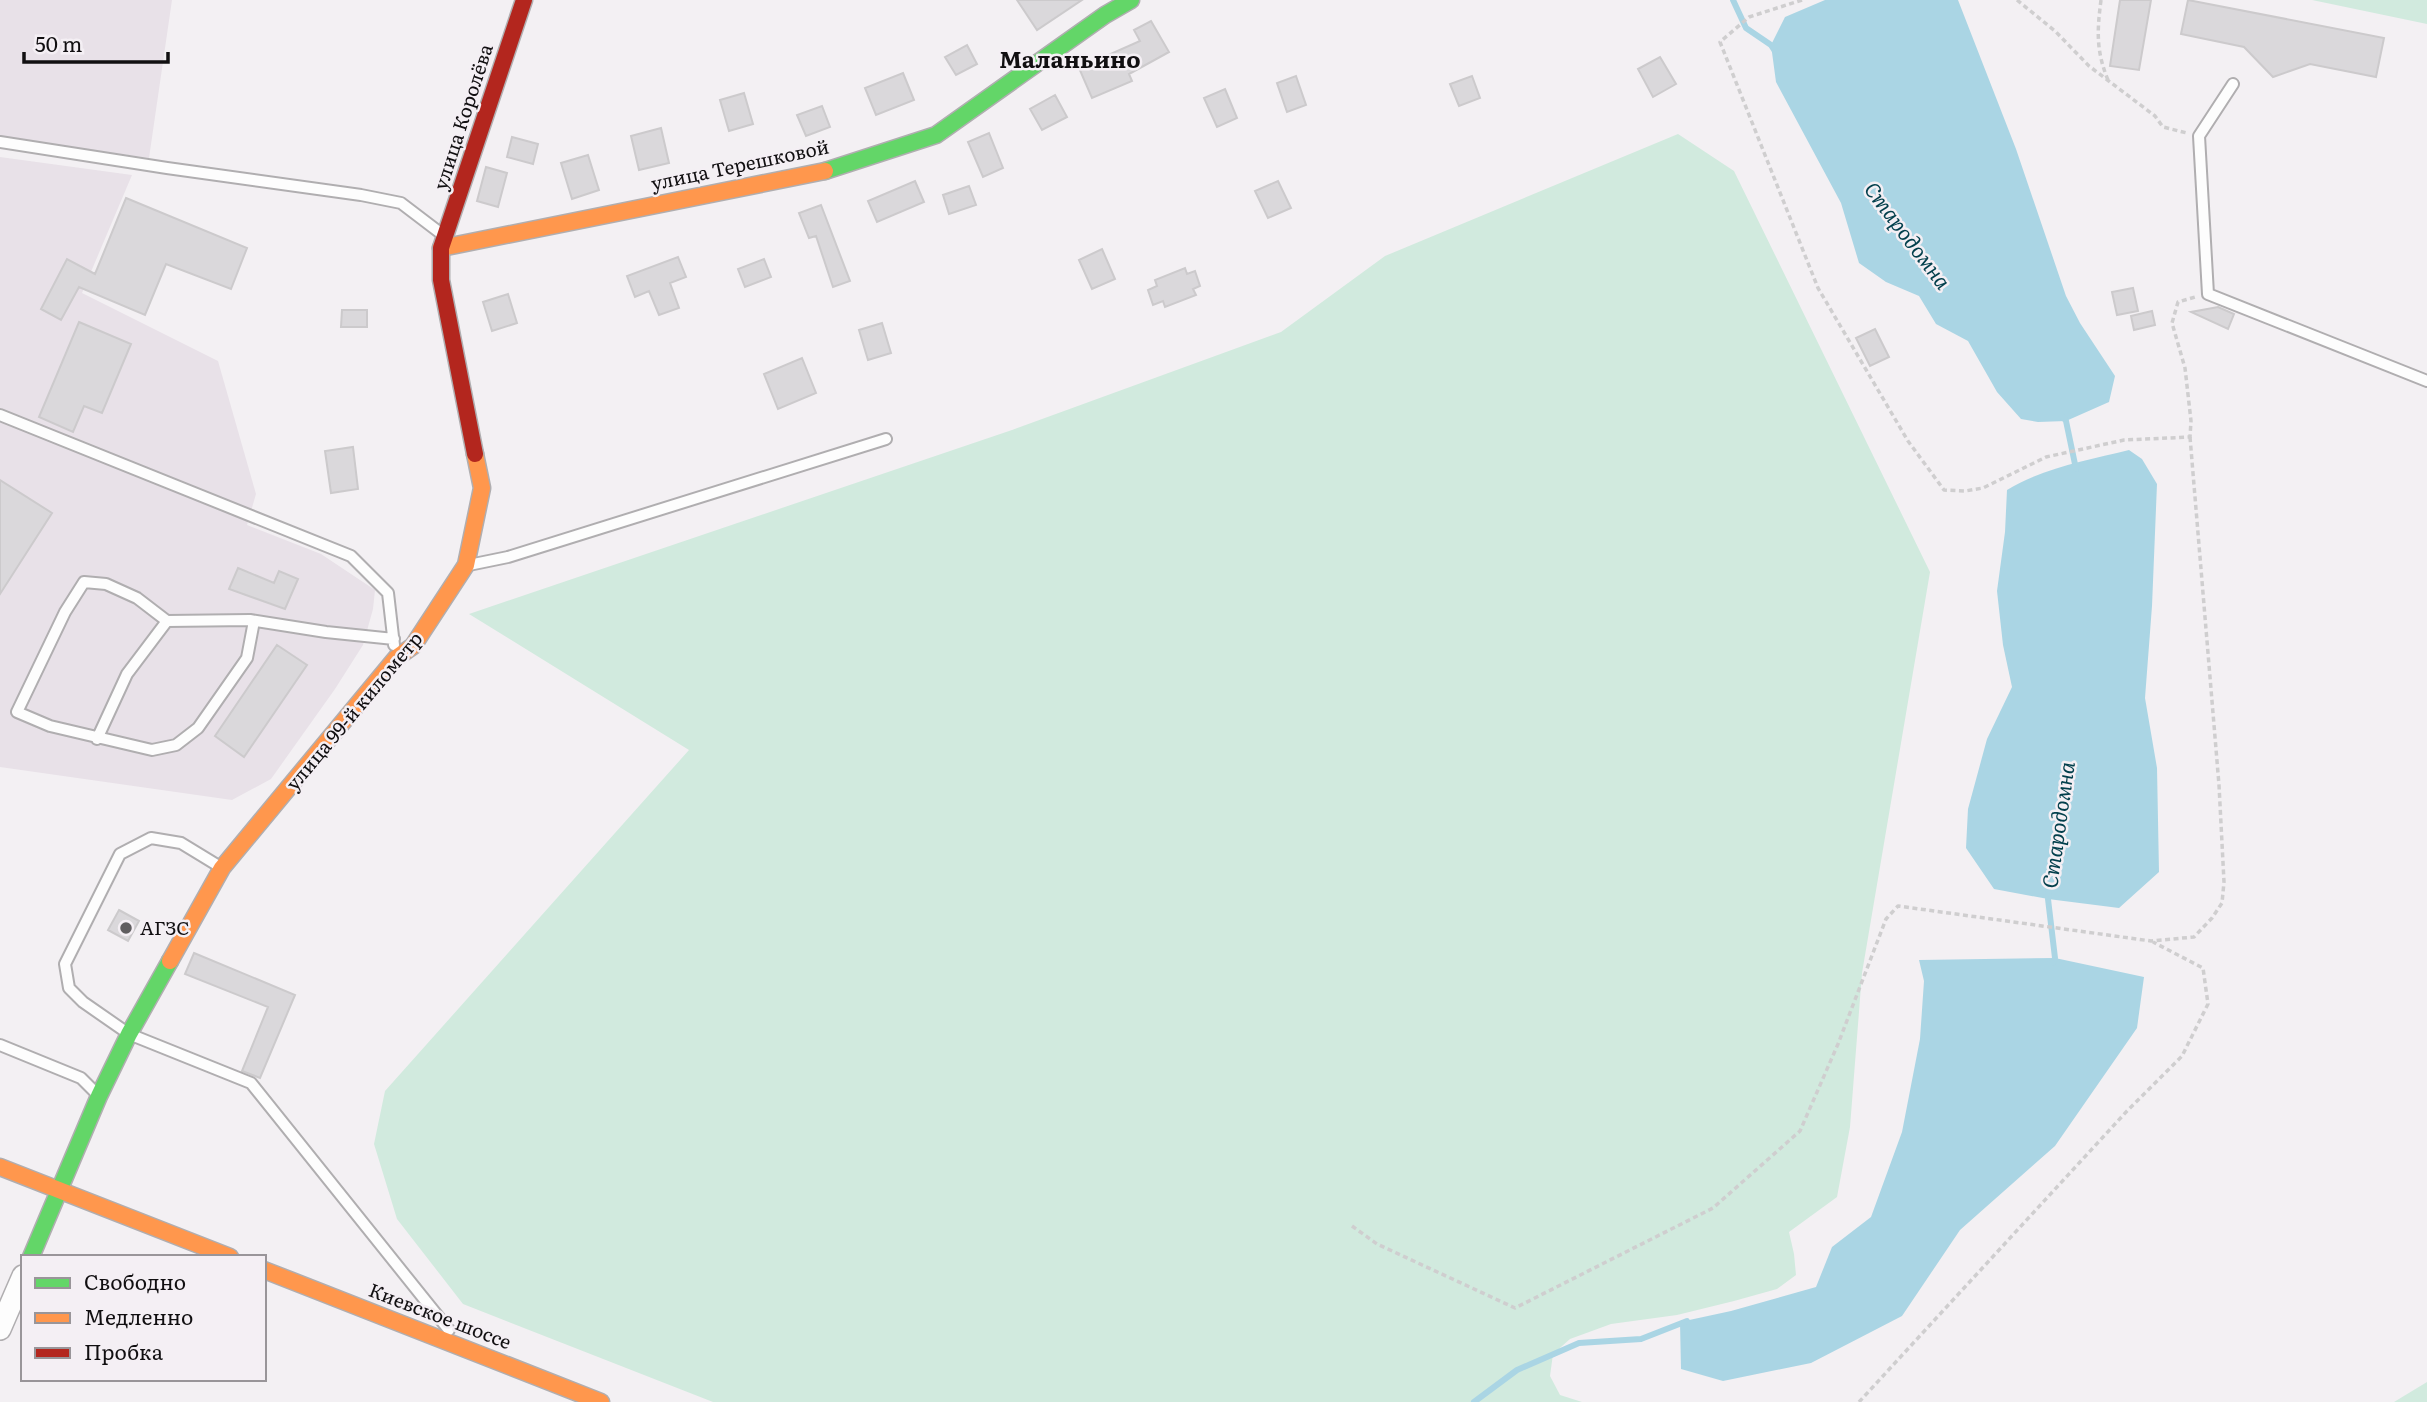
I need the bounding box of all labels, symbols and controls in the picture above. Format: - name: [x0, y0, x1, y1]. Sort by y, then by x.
- scale bar: [24, 21, 168, 65]
- text: 50 m: [35, 27, 82, 58]
- street label: улица Королёва: [425, 39, 499, 193]
- district label: Маланьино: [999, 41, 1141, 75]
- street label: улица Терешковой: [648, 131, 832, 197]
- water label: Стародомна: [1858, 174, 1960, 295]
- street label: улица 99-й километр: [278, 625, 428, 796]
- water label: Стародомна: [2032, 759, 2081, 890]
- place label: АГЗС: [140, 913, 189, 941]
- marker: АГЗС: [118, 920, 134, 936]
- legend: [21, 1255, 266, 1381]
- text: Свободно: [84, 1265, 186, 1296]
- street label: Киевское шоссе: [365, 1275, 516, 1355]
- text: Медленно: [84, 1300, 193, 1331]
- text: Пробка: [84, 1335, 164, 1366]

